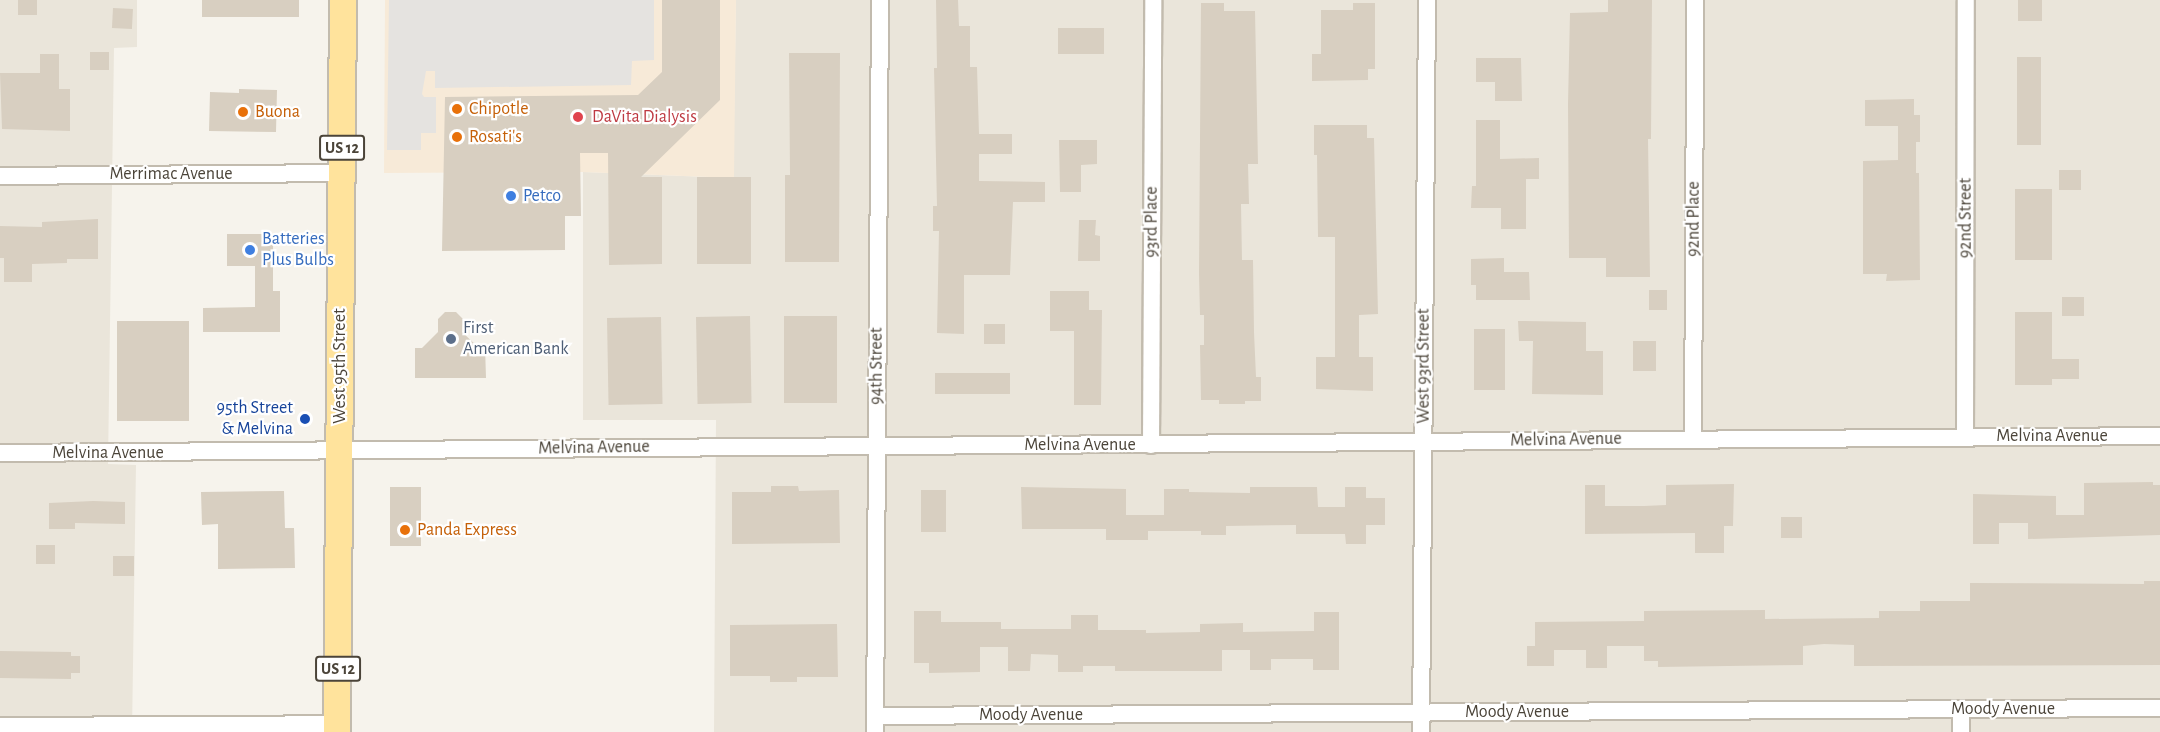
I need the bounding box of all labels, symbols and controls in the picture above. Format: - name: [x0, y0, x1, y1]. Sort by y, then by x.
- place label: Chipotle: [469, 98, 529, 120]
- place label: Buona: [255, 101, 300, 123]
- marker: Chipotle: [450, 102, 464, 116]
- marker: Buona: [236, 105, 250, 119]
- place label: DaVita Dialysis: [592, 106, 697, 128]
- marker: DaVita Dialysis: [569, 108, 587, 126]
- place label: Rosati's: [469, 126, 522, 148]
- marker: Rosati's: [450, 130, 464, 144]
- road number: US 12: [318, 135, 366, 161]
- street label: Merrimac Avenue: [109, 163, 233, 185]
- street label: 92nd Street: [1955, 178, 1977, 258]
- street label: 92nd Place: [1683, 181, 1705, 257]
- place label: Petco: [523, 185, 561, 207]
- street label: 93rd Place: [1141, 186, 1163, 258]
- marker: Petco: [504, 189, 518, 203]
- place label: Batteries Plus Bulbs: [262, 229, 334, 272]
- marker: Batteries Plus Bulbs: [243, 243, 257, 257]
- street label: West 95th Street: [329, 308, 351, 424]
- street label: West 93rd Street: [1413, 308, 1435, 424]
- place label: First American Bank: [463, 318, 569, 360]
- street label: 94th Street: [866, 327, 888, 405]
- marker: First American Bank: [444, 332, 458, 346]
- place label: 95th Street & Melvina: [217, 398, 293, 440]
- marker: 95th Street & Melvina: [298, 412, 312, 426]
- street label: Melvina Avenue: [1996, 425, 2108, 447]
- street label: Melvina Avenue: [1510, 428, 1622, 452]
- street label: Melvina Avenue: [1024, 434, 1136, 456]
- street label: Melvina Avenue: [538, 436, 650, 460]
- street label: Melvina Avenue: [52, 442, 164, 464]
- place label: Panda Express: [417, 519, 517, 541]
- marker: Panda Express: [398, 523, 412, 537]
- road number: US 12: [314, 656, 362, 682]
- street label: Moody Avenue: [1951, 698, 2055, 720]
- street label: Moody Avenue: [1465, 701, 1569, 723]
- street label: Moody Avenue: [979, 704, 1083, 726]

